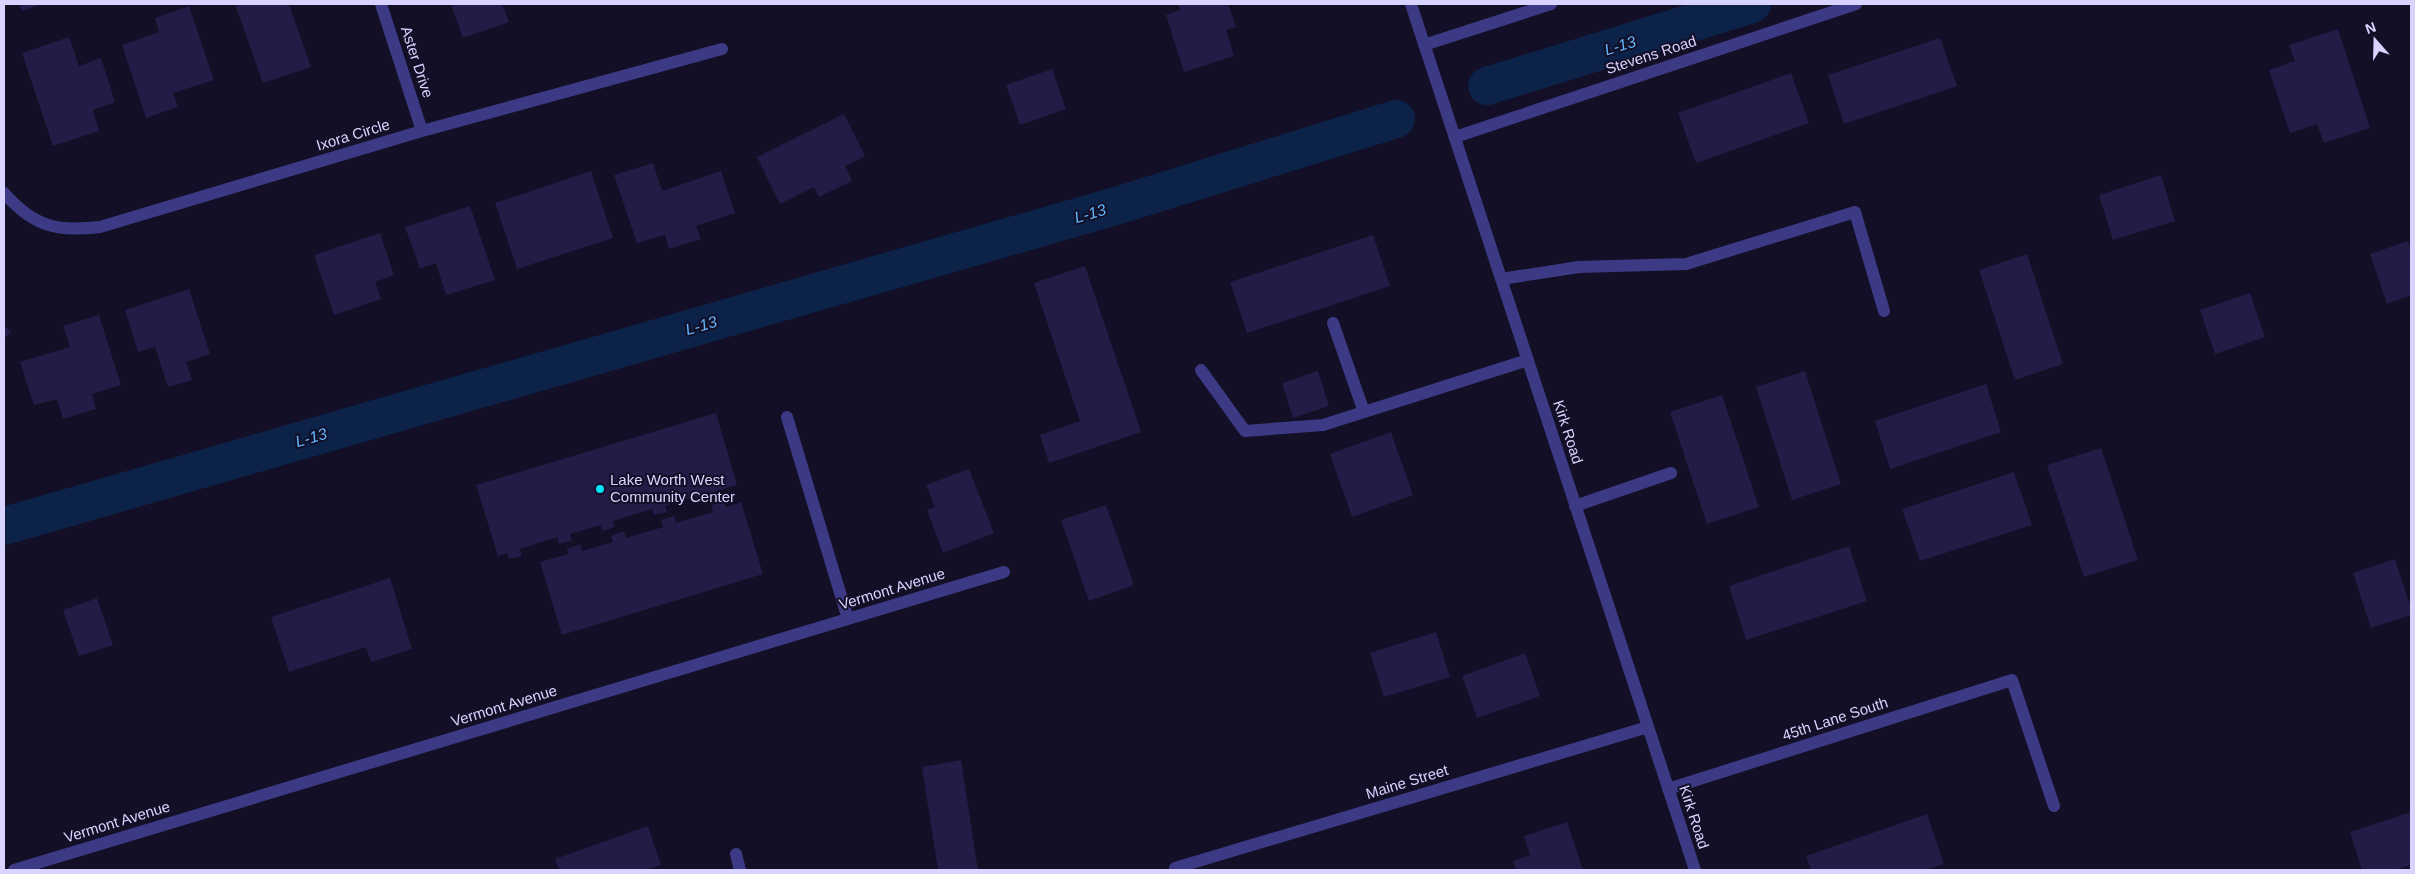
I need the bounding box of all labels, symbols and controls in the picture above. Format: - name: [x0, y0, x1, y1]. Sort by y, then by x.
- north arrow: [2350, 15, 2400, 65]
- text: N: [2363, 19, 2378, 37]
- street label: Aster Drive: [398, 24, 437, 100]
- street label: Stevens Road: [1603, 32, 1698, 77]
- water label: L-13: [1602, 33, 1638, 58]
- street label: Ixora Circle: [314, 115, 392, 154]
- water label: L-13: [1072, 201, 1108, 226]
- water label: L-13: [683, 313, 719, 338]
- street label: Kirk Road: [1550, 398, 1587, 466]
- water label: L-13: [293, 425, 329, 450]
- place label: Lake Worth West Community Center: [610, 471, 735, 505]
- marker: Lake Worth West Community Center: [594, 483, 606, 495]
- street label: Vermont Avenue: [837, 564, 947, 613]
- street label: Vermont Avenue: [449, 681, 559, 730]
- street label: 45th Lane South: [1780, 693, 1890, 744]
- street label: Maine Street: [1364, 761, 1451, 802]
- street label: Kirk Road: [1676, 783, 1713, 851]
- street label: Vermont Avenue: [62, 797, 172, 846]

